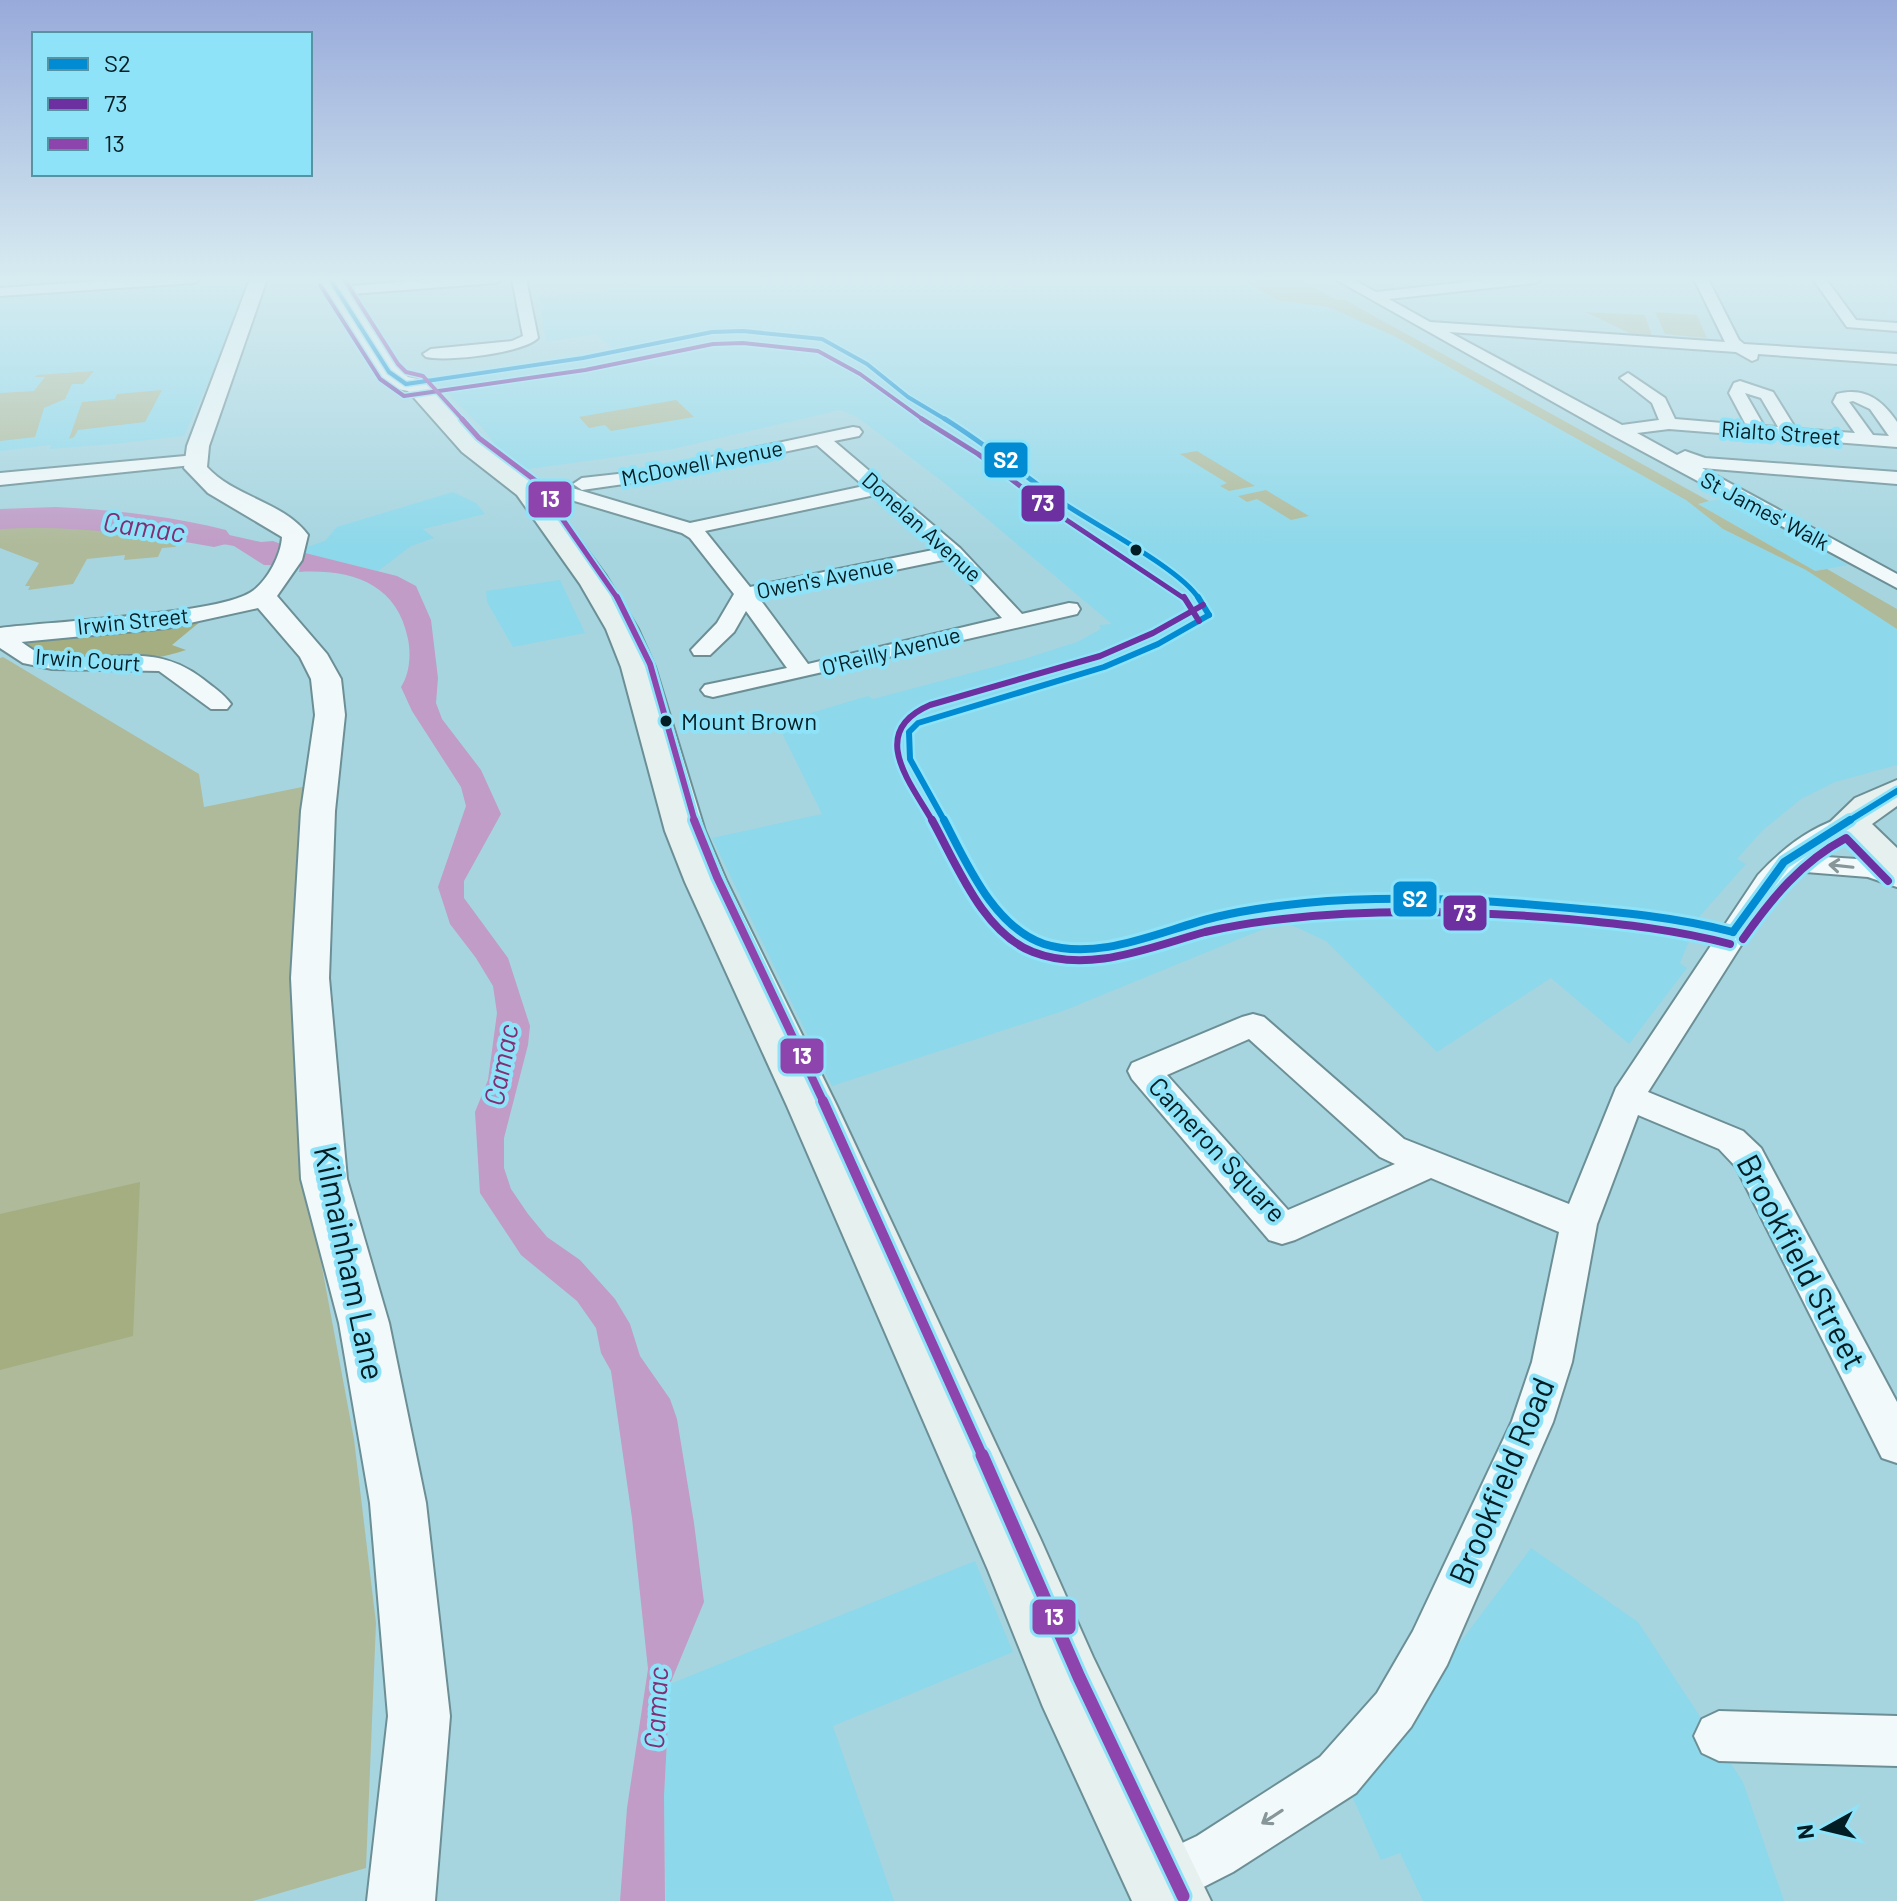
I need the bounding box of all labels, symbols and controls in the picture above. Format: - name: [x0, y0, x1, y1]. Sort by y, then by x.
- legend: [32, 32, 312, 176]
- text: S2: [104, 48, 131, 77]
- text: 73: [104, 88, 128, 117]
- text: 13: [104, 128, 125, 157]
- street label: Rialto Street: [1721, 415, 1842, 449]
- street label: McDowell Avenue: [619, 434, 785, 490]
- line badge: S2: [983, 441, 1029, 479]
- text: S2: [993, 446, 1019, 472]
- street label: St James' Walk: [1697, 465, 1834, 555]
- street label: Donelan Avenue: [858, 466, 988, 587]
- line badge: 13: [527, 480, 573, 519]
- line badge: 73: [1020, 484, 1066, 523]
- text: 13: [540, 485, 560, 511]
- text: 73: [1032, 489, 1054, 515]
- water label: Camac: [101, 503, 187, 549]
- unlabelled marker: [1128, 542, 1144, 558]
- street label: Owen's Avenue: [754, 551, 896, 603]
- street label: Irwin Street: [76, 601, 190, 639]
- street label: O'Reilly Avenue: [819, 620, 963, 680]
- street label: Irwin Court: [35, 642, 142, 676]
- place label: Mount Brown: [681, 706, 817, 735]
- marker: Mount Brown: [658, 713, 674, 729]
- one-way arrow: [1828, 858, 1855, 873]
- line badge: S2: [1392, 880, 1438, 918]
- text: S2: [1402, 885, 1428, 911]
- line badge: 73: [1442, 894, 1488, 932]
- text: 73: [1454, 899, 1476, 925]
- water label: Camac: [475, 1021, 525, 1108]
- line badge: 13: [779, 1037, 825, 1075]
- text: 13: [792, 1042, 812, 1068]
- street label: Cameron Square: [1143, 1070, 1293, 1228]
- street label: Kilmainham Lane: [308, 1142, 394, 1383]
- street label: Brookfield Street: [1730, 1147, 1875, 1375]
- street label: Brookfield Road: [1439, 1371, 1561, 1589]
- line badge: 13: [1031, 1598, 1077, 1636]
- text: 13: [1044, 1603, 1064, 1629]
- water label: Camac: [636, 1666, 674, 1750]
- north arrow: [1785, 1789, 1865, 1869]
- one-way arrow: [1261, 1809, 1284, 1825]
- text: N: [1790, 1823, 1818, 1841]

